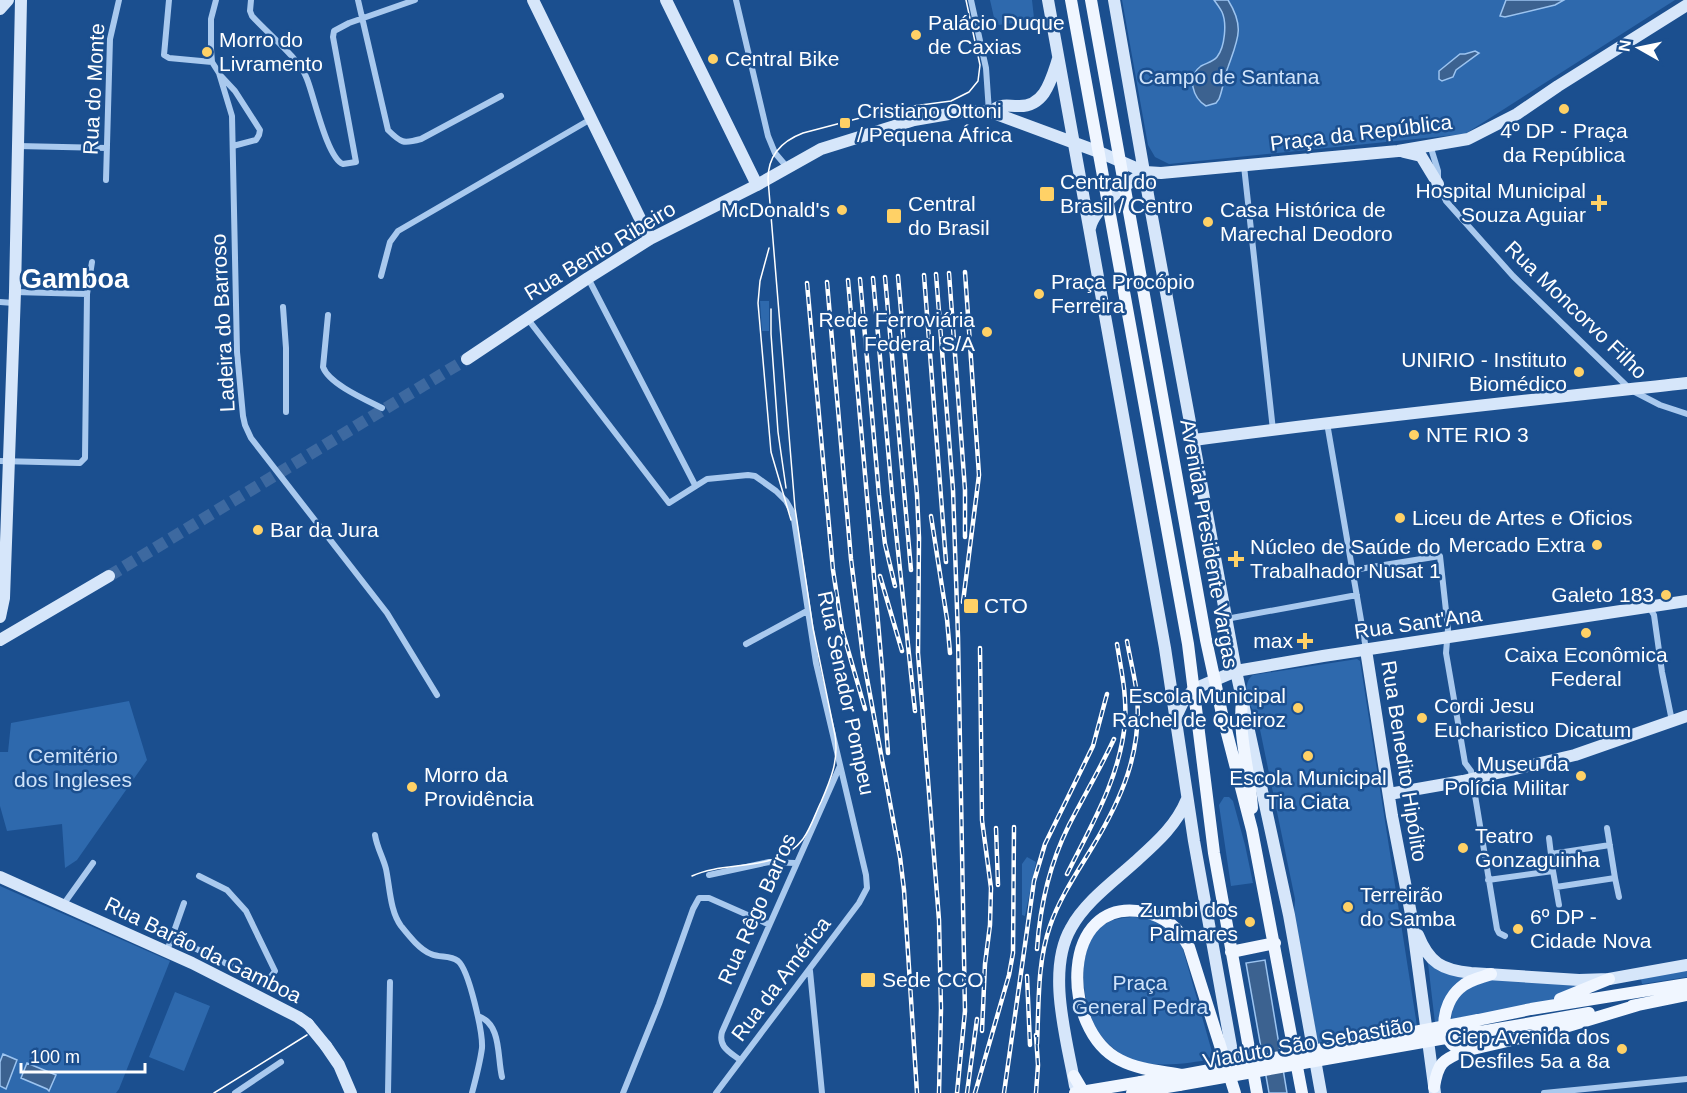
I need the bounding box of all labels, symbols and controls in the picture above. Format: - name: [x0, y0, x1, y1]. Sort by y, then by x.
- place label: Palácio Duque de Caxias: [928, 11, 1065, 58]
- north arrow: [1609, 18, 1669, 78]
- street label: Rua do Monte: [79, 23, 108, 155]
- place label: Morro do Livramento: [219, 28, 323, 75]
- marker: Palácio Duque de Caxias: [909, 28, 923, 42]
- text: N: [1615, 39, 1634, 53]
- marker: Morro do Livramento: [200, 45, 214, 59]
- place label: Central Bike: [725, 47, 839, 70]
- marker: Central Bike: [706, 52, 720, 66]
- park label: Campo de Santana: [1139, 65, 1320, 88]
- place label: Cristiano Ottoni / Pequena África: [857, 99, 1013, 146]
- marker: 4º DP - Praça da República: [1557, 102, 1571, 116]
- street label: Praça da República: [1269, 110, 1454, 155]
- marker: Cristiano Ottoni / Pequena África: [838, 116, 852, 130]
- place label: 4º DP - Praça da República: [1500, 119, 1628, 166]
- place label: Central do Brasil / Centro: [1060, 170, 1193, 217]
- place label: Hospital Municipal Souza Aguiar: [1416, 179, 1586, 226]
- marker: Central do Brasil / Centro: [1038, 185, 1056, 203]
- place label: Central do Brasil: [908, 192, 990, 239]
- marker: Hospital Municipal Souza Aguiar: [1590, 194, 1608, 212]
- street label: Rua Bento Ribeiro: [520, 197, 679, 305]
- place label: McDonald's: [721, 198, 830, 221]
- place label: Casa Histórica de Marechal Deodoro: [1220, 198, 1393, 245]
- marker: McDonald's: [835, 203, 849, 217]
- marker: Central do Brasil: [885, 207, 903, 225]
- marker: Casa Histórica de Marechal Deodoro: [1201, 215, 1215, 229]
- street label: Ladeira do Barroso: [206, 233, 239, 413]
- street label: Rua Moncorvo Filho: [1501, 236, 1652, 383]
- district label: Gamboa: [21, 264, 130, 294]
- place label: Praça Procópio Ferreira: [1051, 270, 1195, 317]
- marker: Praça Procópio Ferreira: [1032, 287, 1046, 301]
- place label: Rede Ferroviária Federal S/A: [819, 308, 975, 355]
- marker: Rede Ferroviária Federal S/A: [980, 325, 994, 339]
- place label: UNIRIO - Instituto Biomédico: [1401, 348, 1567, 395]
- marker: UNIRIO - Instituto Biomédico: [1572, 365, 1586, 379]
- street label: Avenida Presidente Vargas: [1176, 418, 1243, 670]
- place label: NTE RIO 3: [1426, 423, 1529, 446]
- marker: NTE RIO 3: [1407, 428, 1421, 442]
- place label: Liceu de Artes e Oficios: [1412, 506, 1633, 529]
- marker: Liceu de Artes e Oficios: [1393, 511, 1407, 525]
- place label: Bar da Jura: [270, 518, 379, 541]
- marker: Bar da Jura: [251, 523, 265, 537]
- place label: Mercado Extra: [1448, 533, 1585, 556]
- place label: Núcleo de Saúde do Trabalhador Nusat 1: [1250, 535, 1441, 582]
- marker: Mercado Extra: [1590, 538, 1604, 552]
- marker: Núcleo de Saúde do Trabalhador Nusat 1: [1227, 550, 1245, 568]
- place label: Galeto 183: [1551, 583, 1654, 606]
- marker: Galeto 183: [1659, 588, 1673, 602]
- street label: Rua Senador Pompeu: [814, 589, 879, 797]
- place label: CTO: [984, 594, 1028, 617]
- marker: CTO: [962, 597, 980, 615]
- street label: Rua Sant'Ana: [1352, 602, 1484, 643]
- marker: Caixa Econômica Federal: [1579, 626, 1593, 640]
- place label: max: [1253, 629, 1293, 652]
- marker: max: [1298, 634, 1312, 648]
- place label: Caixa Econômica Federal: [1504, 643, 1668, 690]
- street label: Rua Benedito Hipólito: [1377, 659, 1432, 863]
- place label: Escola Municipal Rachel de Queiroz: [1112, 684, 1286, 731]
- place label: Cordi Jesu Eucharistico Dicatum: [1434, 694, 1631, 741]
- marker: Escola Municipal Rachel de Queiroz: [1291, 701, 1305, 715]
- marker: Cordi Jesu Eucharistico Dicatum: [1415, 711, 1429, 725]
- park label: Cemitério dos Ingleses: [14, 744, 132, 791]
- marker: Escola Municipal Tia Ciata: [1301, 749, 1315, 763]
- place label: Museu da Polícia Militar: [1444, 752, 1569, 799]
- place label: Morro da Providência: [424, 763, 534, 810]
- place label: Escola Municipal Tia Ciata: [1229, 766, 1387, 813]
- marker: Museu da Polícia Militar: [1574, 769, 1588, 783]
- marker: Morro da Providência: [405, 780, 419, 794]
- place label: Teatro Gonzaguinha: [1475, 824, 1600, 871]
- street label: Rua Rêgo Barros: [713, 830, 800, 988]
- marker: Teatro Gonzaguinha: [1456, 841, 1470, 855]
- place label: Terreirão do Samba: [1360, 883, 1456, 930]
- street label: Rua Barão da Gamboa: [101, 892, 306, 1007]
- place label: Zumbi dos Palmares: [1140, 898, 1238, 945]
- marker: Terreirão do Samba: [1341, 900, 1355, 914]
- place label: 6º DP - Cidade Nova: [1530, 905, 1652, 952]
- street label: Rua da América: [726, 912, 835, 1045]
- marker: Zumbi dos Palmares: [1243, 915, 1257, 929]
- marker: 6º DP - Cidade Nova: [1511, 922, 1525, 936]
- place label: Sede CCO: [882, 968, 984, 991]
- marker: Sede CCO: [859, 971, 877, 989]
- park label: Praça General Pedra: [1072, 971, 1209, 1018]
- street label: Viaduto São Sebastião: [1201, 1013, 1415, 1072]
- place label: Ciep Avenida dos Desfiles 5a a 8a: [1447, 1025, 1610, 1072]
- scale bar: [21, 1036, 146, 1074]
- marker: Ciep Avenida dos Desfiles 5a a 8a: [1615, 1042, 1629, 1056]
- text: 100 m: [30, 1047, 80, 1067]

